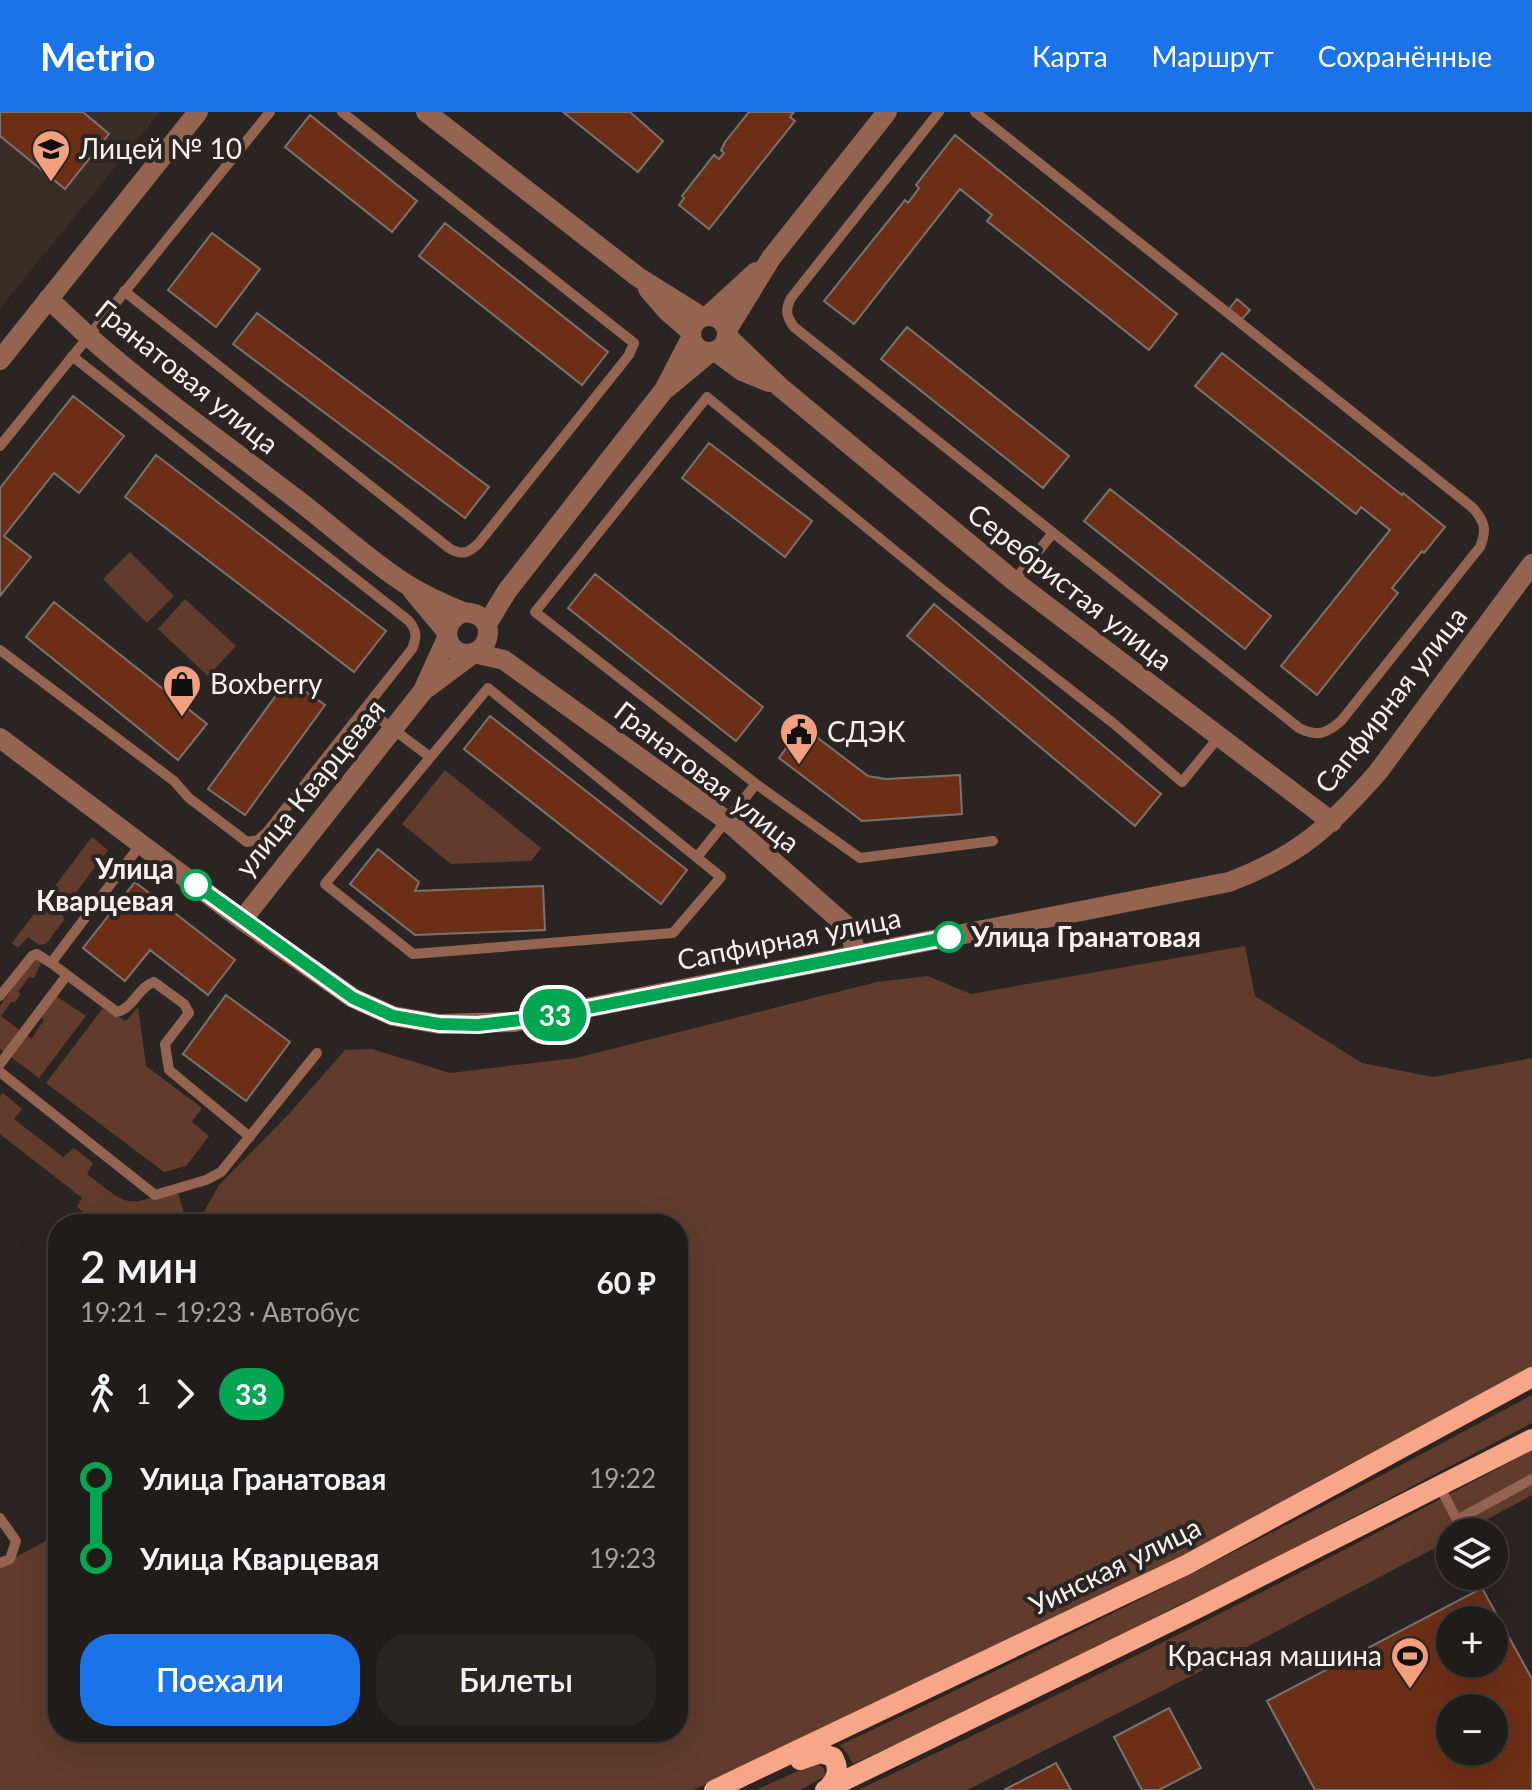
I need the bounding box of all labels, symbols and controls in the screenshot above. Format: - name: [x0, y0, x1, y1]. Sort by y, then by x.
- text: Metrio: [40, 33, 155, 79]
- text: Карта: [1032, 39, 1108, 73]
- text: Маршрут: [1152, 39, 1274, 73]
- text: Сохранённые: [1318, 39, 1492, 73]
- school or university icon: Лицей № 10: [30, 128, 72, 183]
- place label: Лицей № 10: [78, 131, 242, 165]
- street label: Гранатовая улица: [89, 292, 286, 460]
- street label: Серебристая улица: [961, 496, 1180, 677]
- street label: Сапфирная улица: [1307, 599, 1474, 799]
- shop icon: Boxberry: [161, 663, 203, 718]
- place label: Boxberry: [210, 666, 323, 700]
- street label: улица Кварцевая: [227, 692, 391, 883]
- street label: Гранатовая улица: [608, 693, 807, 859]
- public building icon: СДЭК: [778, 711, 820, 766]
- place label: СДЭК: [827, 714, 906, 748]
- place label: Улица Кварцевая: [36, 851, 174, 917]
- marker: Улица Кварцевая: [181, 870, 211, 900]
- street label: Сапфирная улица: [674, 900, 903, 976]
- place label: Улица Гранатовая: [970, 919, 1201, 953]
- marker: Улица Гранатовая: [934, 922, 964, 952]
- line badge: 33: [519, 989, 591, 1041]
- text: 33: [539, 998, 571, 1032]
- text: 2 мин: [80, 1240, 198, 1292]
- text: 60 ₽: [596, 1264, 656, 1300]
- text: 19:21 – 19:23 · Автобус: [80, 1296, 360, 1328]
- icon: walk: [80, 1372, 124, 1416]
- icon: forward: [163, 1372, 207, 1416]
- text: 33: [235, 1377, 268, 1411]
- text: 1: [136, 1378, 151, 1410]
- text: Улица Гранатовая: [140, 1460, 386, 1496]
- text: 19:22: [589, 1462, 656, 1494]
- street label: Уинская улица: [1023, 1509, 1206, 1621]
- map controls: [1436, 1518, 1508, 1766]
- button: layers: [1436, 1518, 1508, 1590]
- text: Улица Кварцевая: [140, 1540, 379, 1576]
- text: 19:23: [589, 1542, 656, 1574]
- button: +: [1436, 1606, 1508, 1678]
- button: Поехали: [80, 1634, 360, 1726]
- button: Билеты: [376, 1634, 656, 1726]
- sports icon: Красная машина: [1389, 1635, 1431, 1690]
- place label: Красная машина: [1167, 1638, 1382, 1672]
- button: −: [1436, 1694, 1508, 1766]

